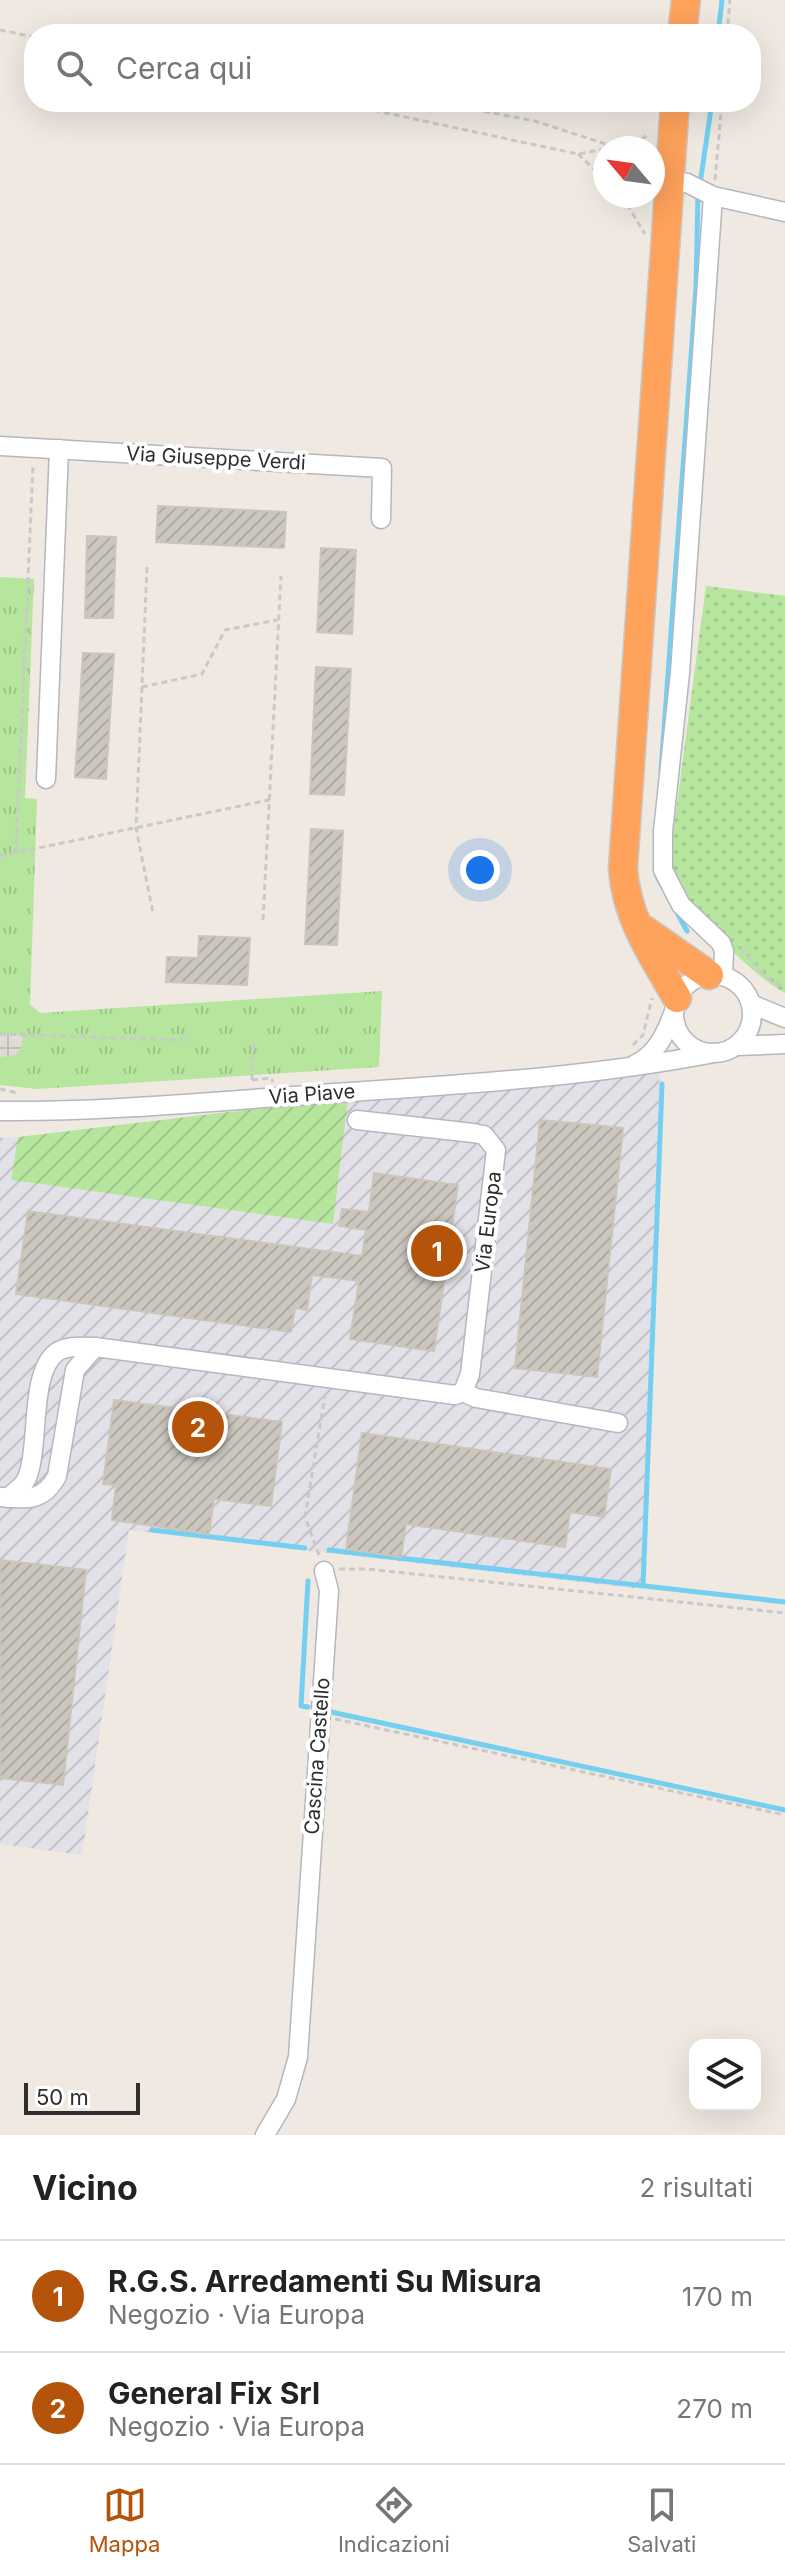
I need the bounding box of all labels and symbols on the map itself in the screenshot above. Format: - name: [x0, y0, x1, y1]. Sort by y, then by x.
- north arrow: [593, 136, 665, 208]
- street label: Via Giuseppe Verdi: [126, 441, 306, 475]
- your location: [460, 850, 500, 890]
- street label: Via Piave: [268, 1079, 356, 1109]
- street label: Via Europa: [470, 1170, 506, 1274]
- pin: 1: [411, 1221, 463, 1281]
- pin: 2: [172, 1397, 224, 1457]
- street label: Cascina Castello: [300, 1677, 334, 1835]
- scale bar: [24, 2079, 140, 2115]

